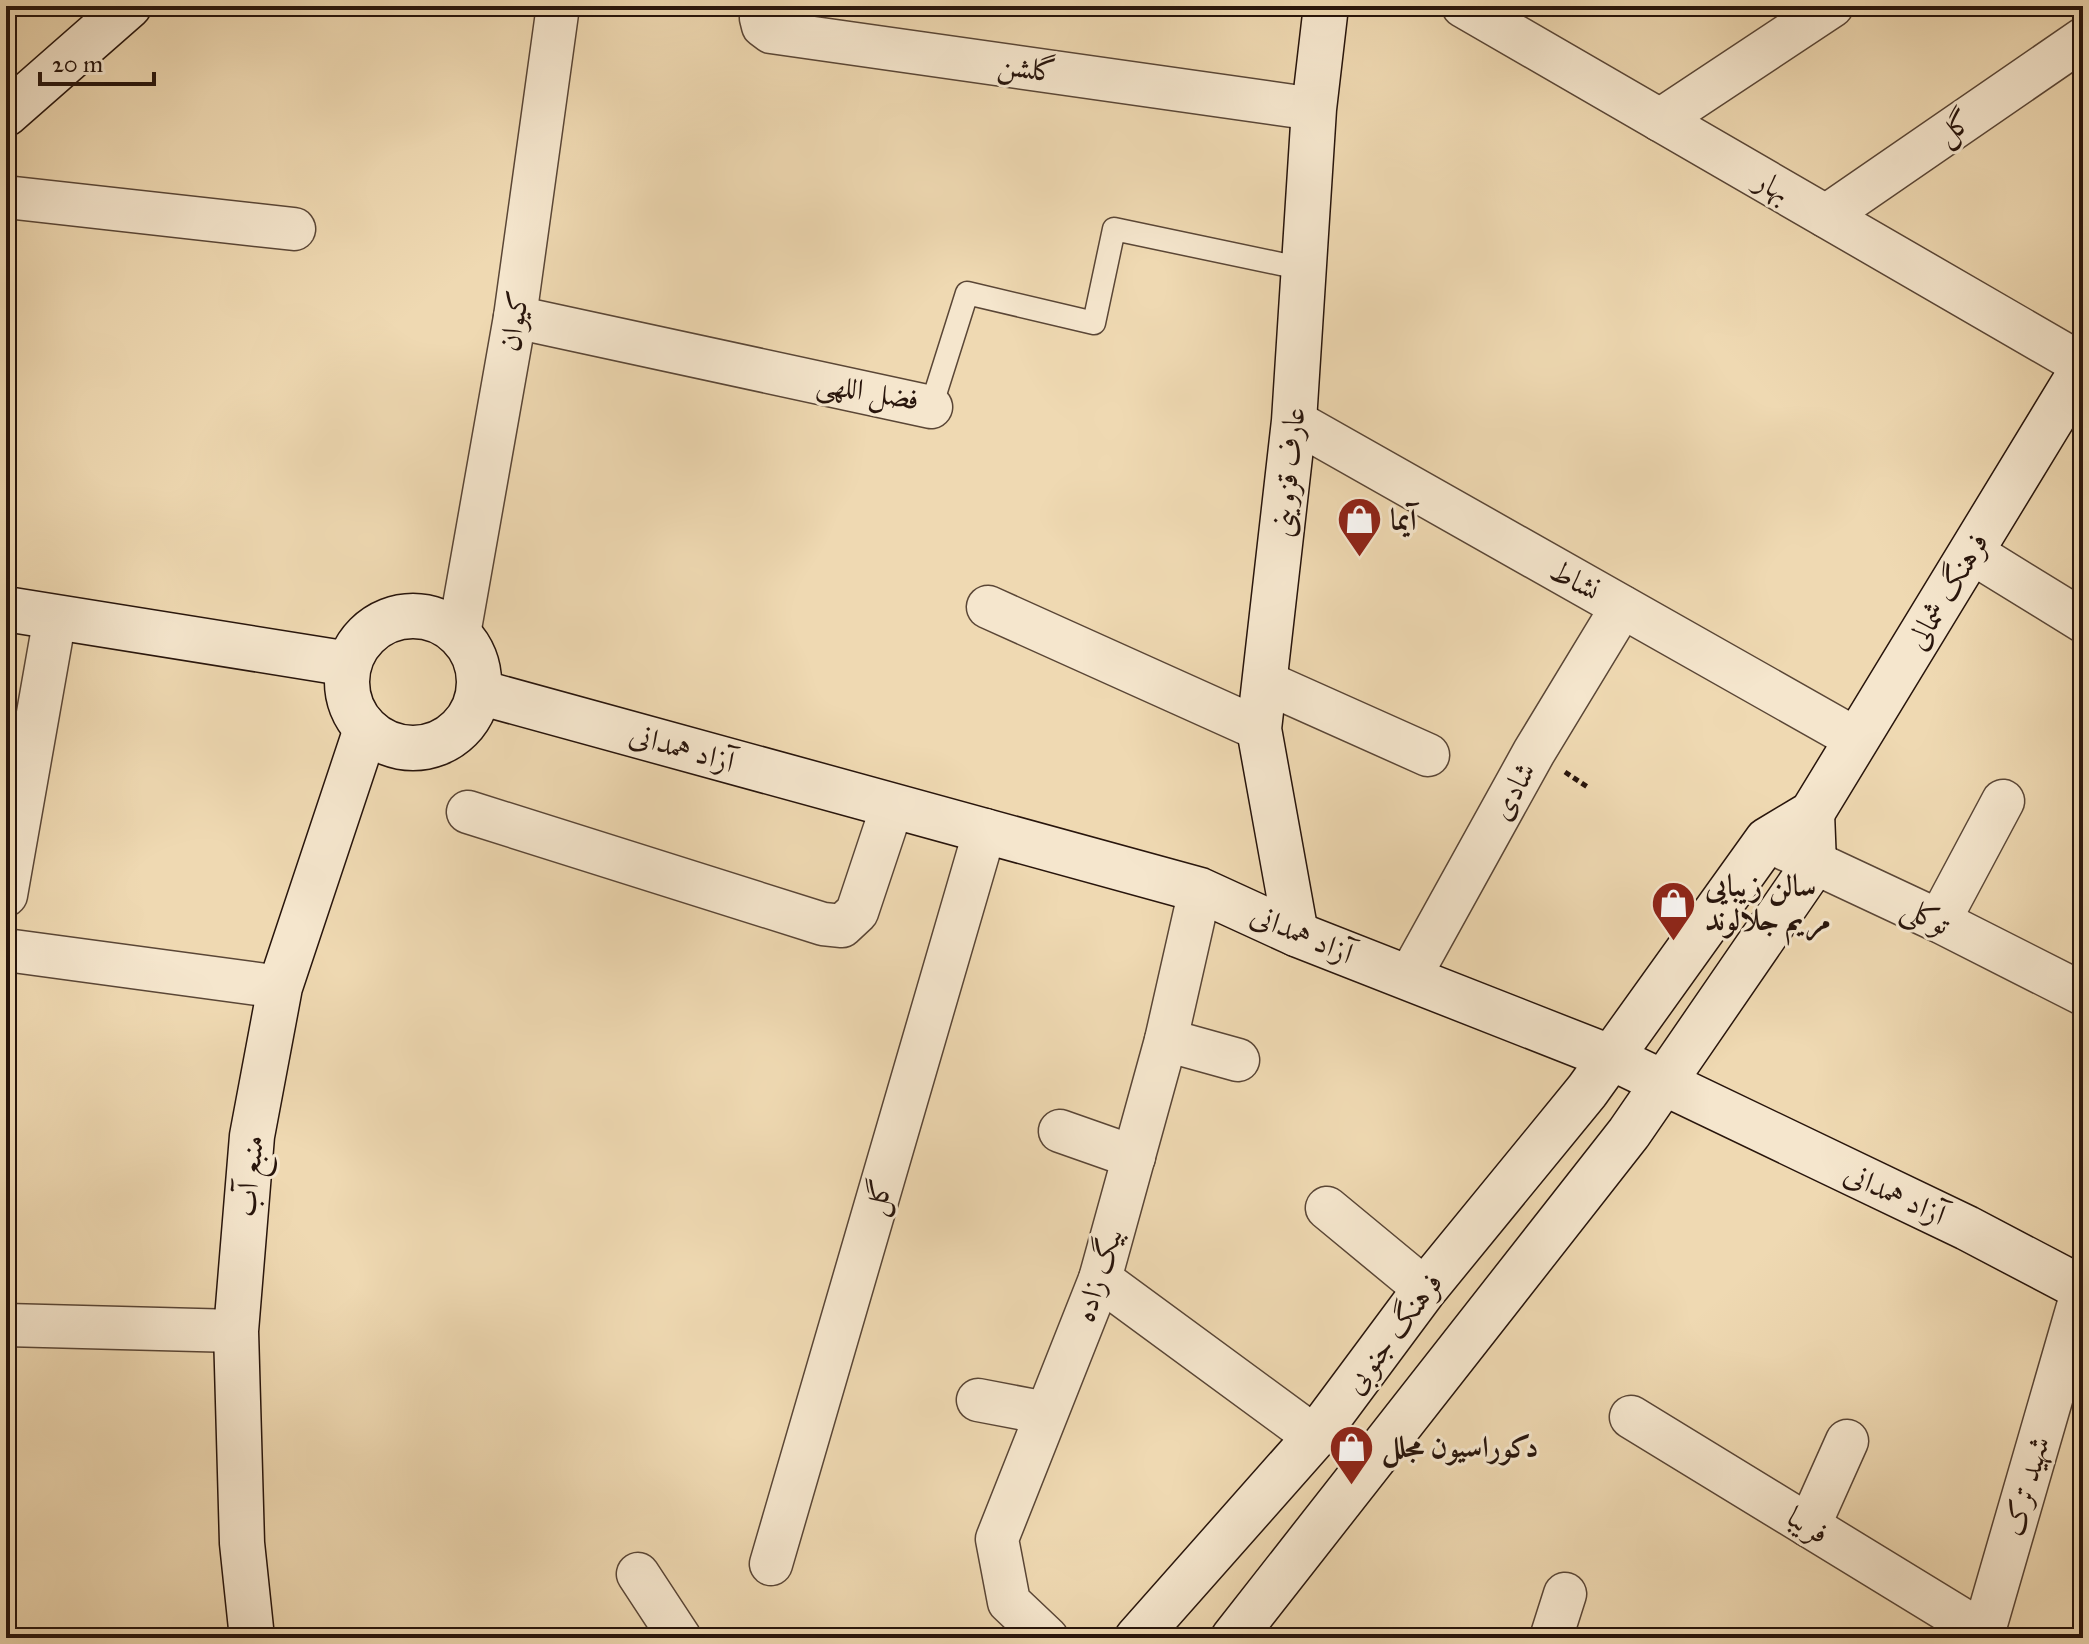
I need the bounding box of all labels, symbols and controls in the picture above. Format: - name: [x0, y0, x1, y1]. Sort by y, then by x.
- scale bar: [40, 36, 154, 86]
- street label: گلشن: [995, 46, 1059, 92]
- text: 20 m: [52, 49, 103, 79]
- street label: گل: [1929, 102, 1981, 154]
- street label: بهار: [1746, 160, 1797, 211]
- street label: کیوان: [491, 288, 538, 354]
- street label: فضل اللهی: [813, 364, 922, 421]
- street label: عارف قزوینی: [1263, 405, 1315, 539]
- shop icon: آيما: [1335, 496, 1383, 559]
- place label: آيما: [1390, 502, 1420, 538]
- street label: فرهنگ شمالی: [1897, 526, 1997, 656]
- street label: نشاط: [1544, 552, 1606, 608]
- street label: آزاد همدانی: [625, 716, 742, 781]
- street label: شادی: [1483, 756, 1543, 826]
- place label: سالن زیبایی مریم جلالوند: [1704, 868, 1831, 946]
- shop icon: سالن زیبایی مریم جلالوند: [1650, 879, 1698, 942]
- street label: توکلی: [1894, 889, 1956, 946]
- street label: آزاد همدانی: [1245, 896, 1362, 973]
- street label: منبع آب: [227, 1133, 280, 1220]
- street label: آزاد همدانی: [1839, 1155, 1955, 1235]
- street label: گل: [856, 1175, 903, 1220]
- street label: بیگ زاده: [1065, 1224, 1130, 1326]
- street label: فرهنگ جنوبی: [1335, 1265, 1453, 1402]
- shop icon: دکوراسیون مجلل: [1327, 1423, 1375, 1486]
- place label: دکوراسیون مجلل: [1382, 1429, 1538, 1468]
- street label: شهید ترک: [1995, 1432, 2058, 1540]
- street label: فریبا: [1780, 1499, 1836, 1552]

